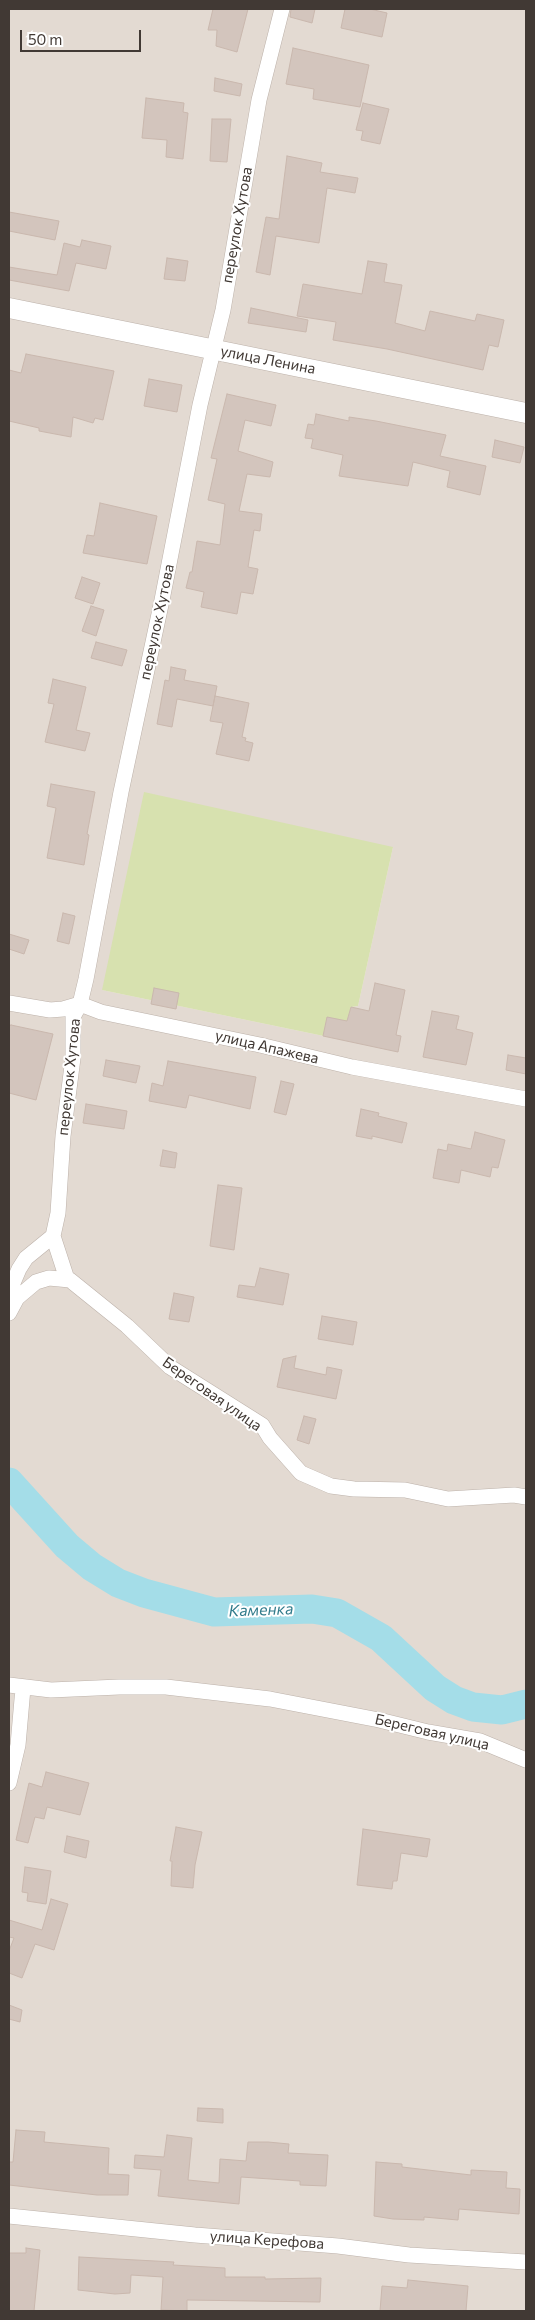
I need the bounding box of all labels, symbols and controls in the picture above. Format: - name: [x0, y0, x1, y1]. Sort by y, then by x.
- scale bar: [22, 20, 144, 52]
- text: 50 m: [28, 30, 62, 48]
- street label: переулок Хутова: [218, 165, 256, 285]
- street label: улица Ленина: [219, 342, 317, 378]
- street label: переулок Хутова: [136, 563, 178, 681]
- street label: переулок Хутова: [54, 1017, 84, 1137]
- street label: улица Апажева: [213, 1026, 321, 1068]
- street label: Береговая улица: [159, 1353, 265, 1435]
- water label: Каменка: [228, 1599, 294, 1621]
- street label: Береговая улица: [373, 1710, 491, 1754]
- street label: улица Керефова: [209, 2227, 325, 2253]

